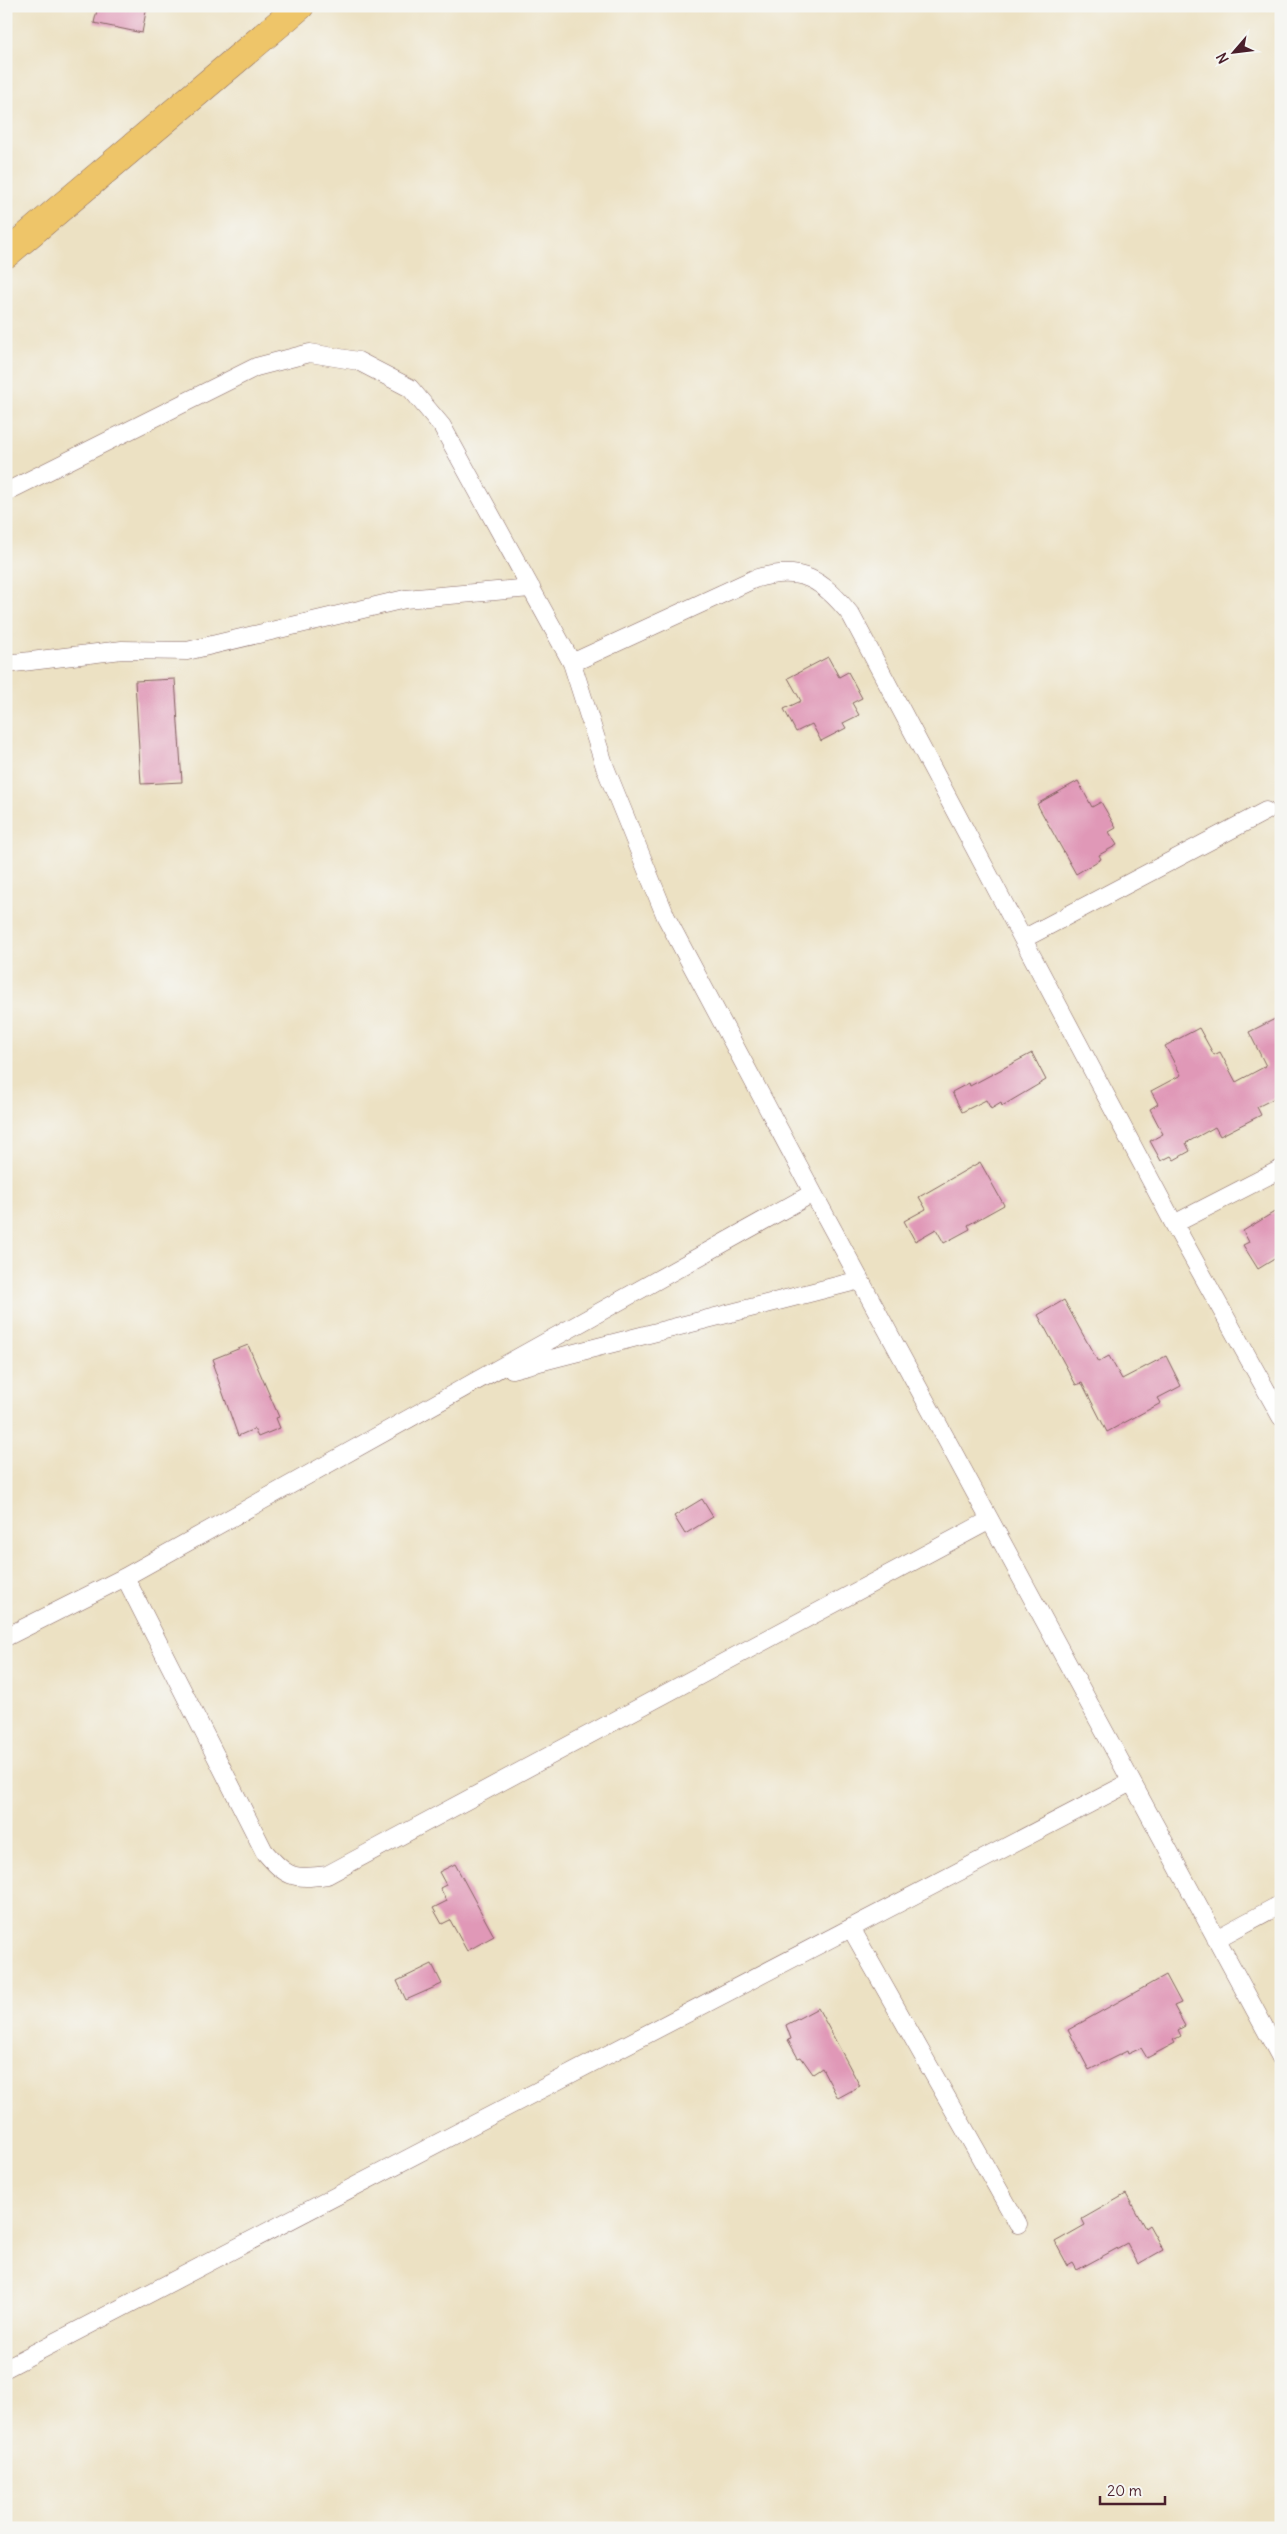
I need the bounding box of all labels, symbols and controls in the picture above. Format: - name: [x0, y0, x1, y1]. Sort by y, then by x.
- north arrow: [1210, 28, 1260, 78]
- text: N: [1212, 50, 1233, 67]
- scale bar: [1100, 2474, 1164, 2506]
- text: 20 m: [1107, 2481, 1142, 2500]

